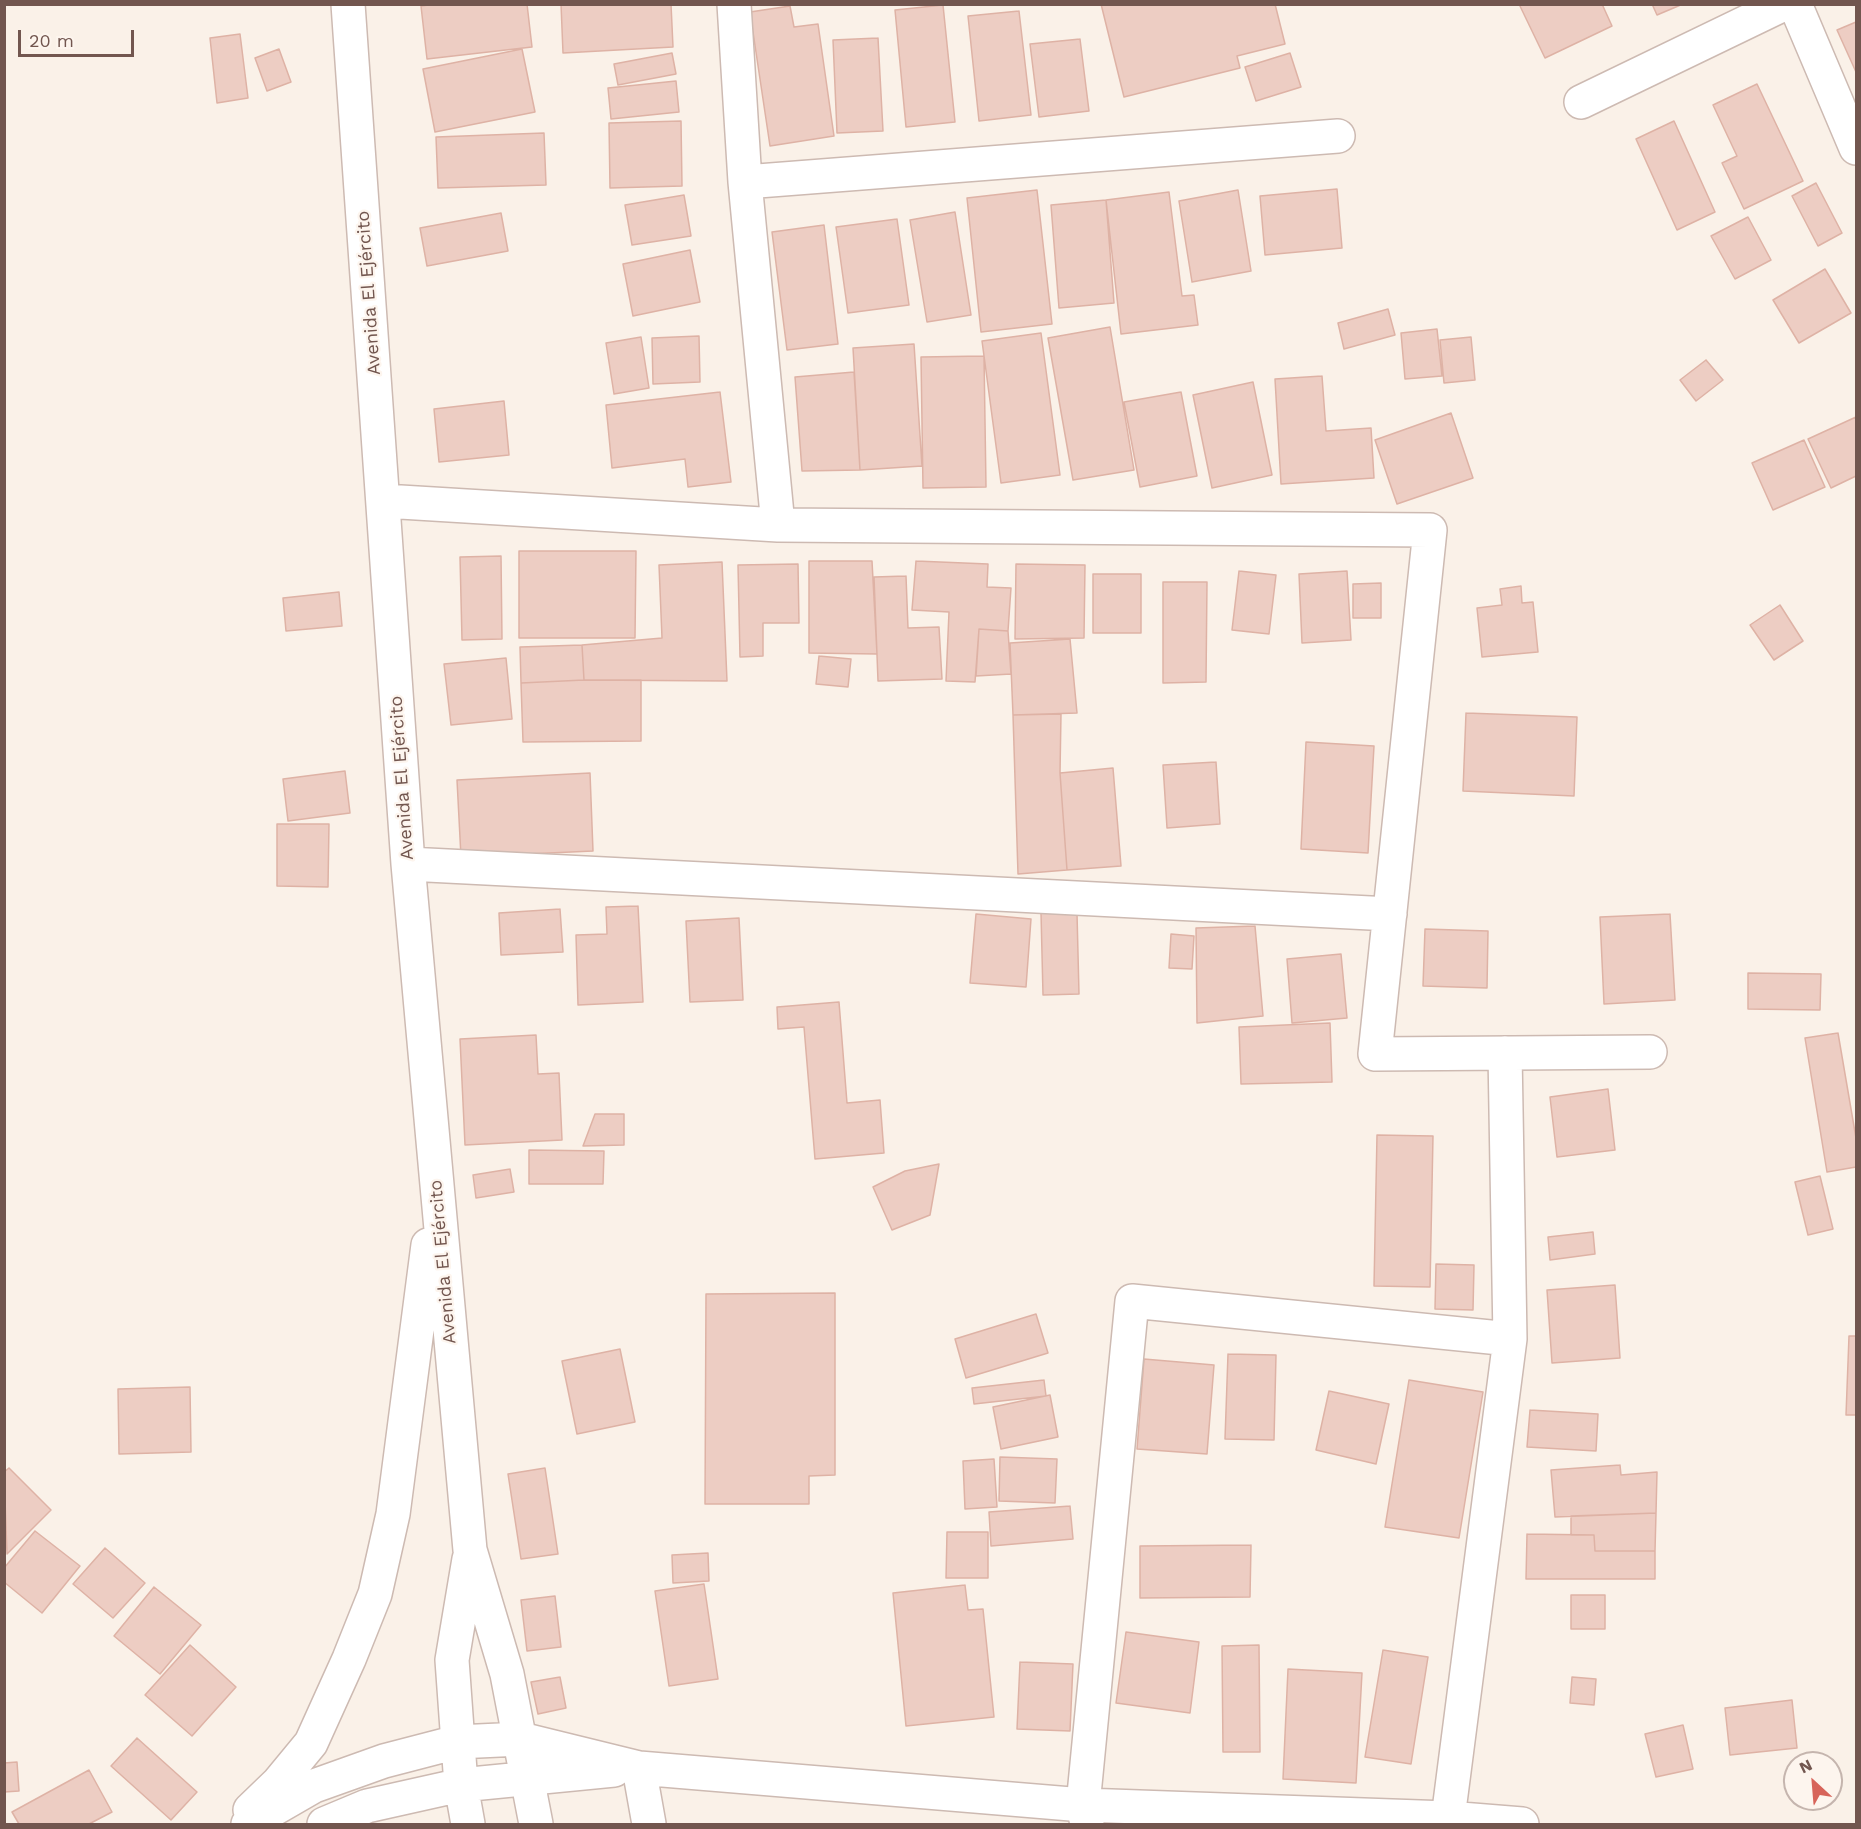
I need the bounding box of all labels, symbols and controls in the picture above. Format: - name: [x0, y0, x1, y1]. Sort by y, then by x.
- scale bar: [21, 18, 136, 56]
- text: 20 m: [29, 30, 74, 51]
- street label: Avenida El Ejército: [352, 210, 386, 376]
- street label: Avenida El Ejército: [385, 695, 419, 861]
- street label: Avenida El Ejército: [425, 1179, 461, 1345]
- north arrow: [1783, 1751, 1843, 1811]
- text: N: [1796, 1755, 1815, 1777]

